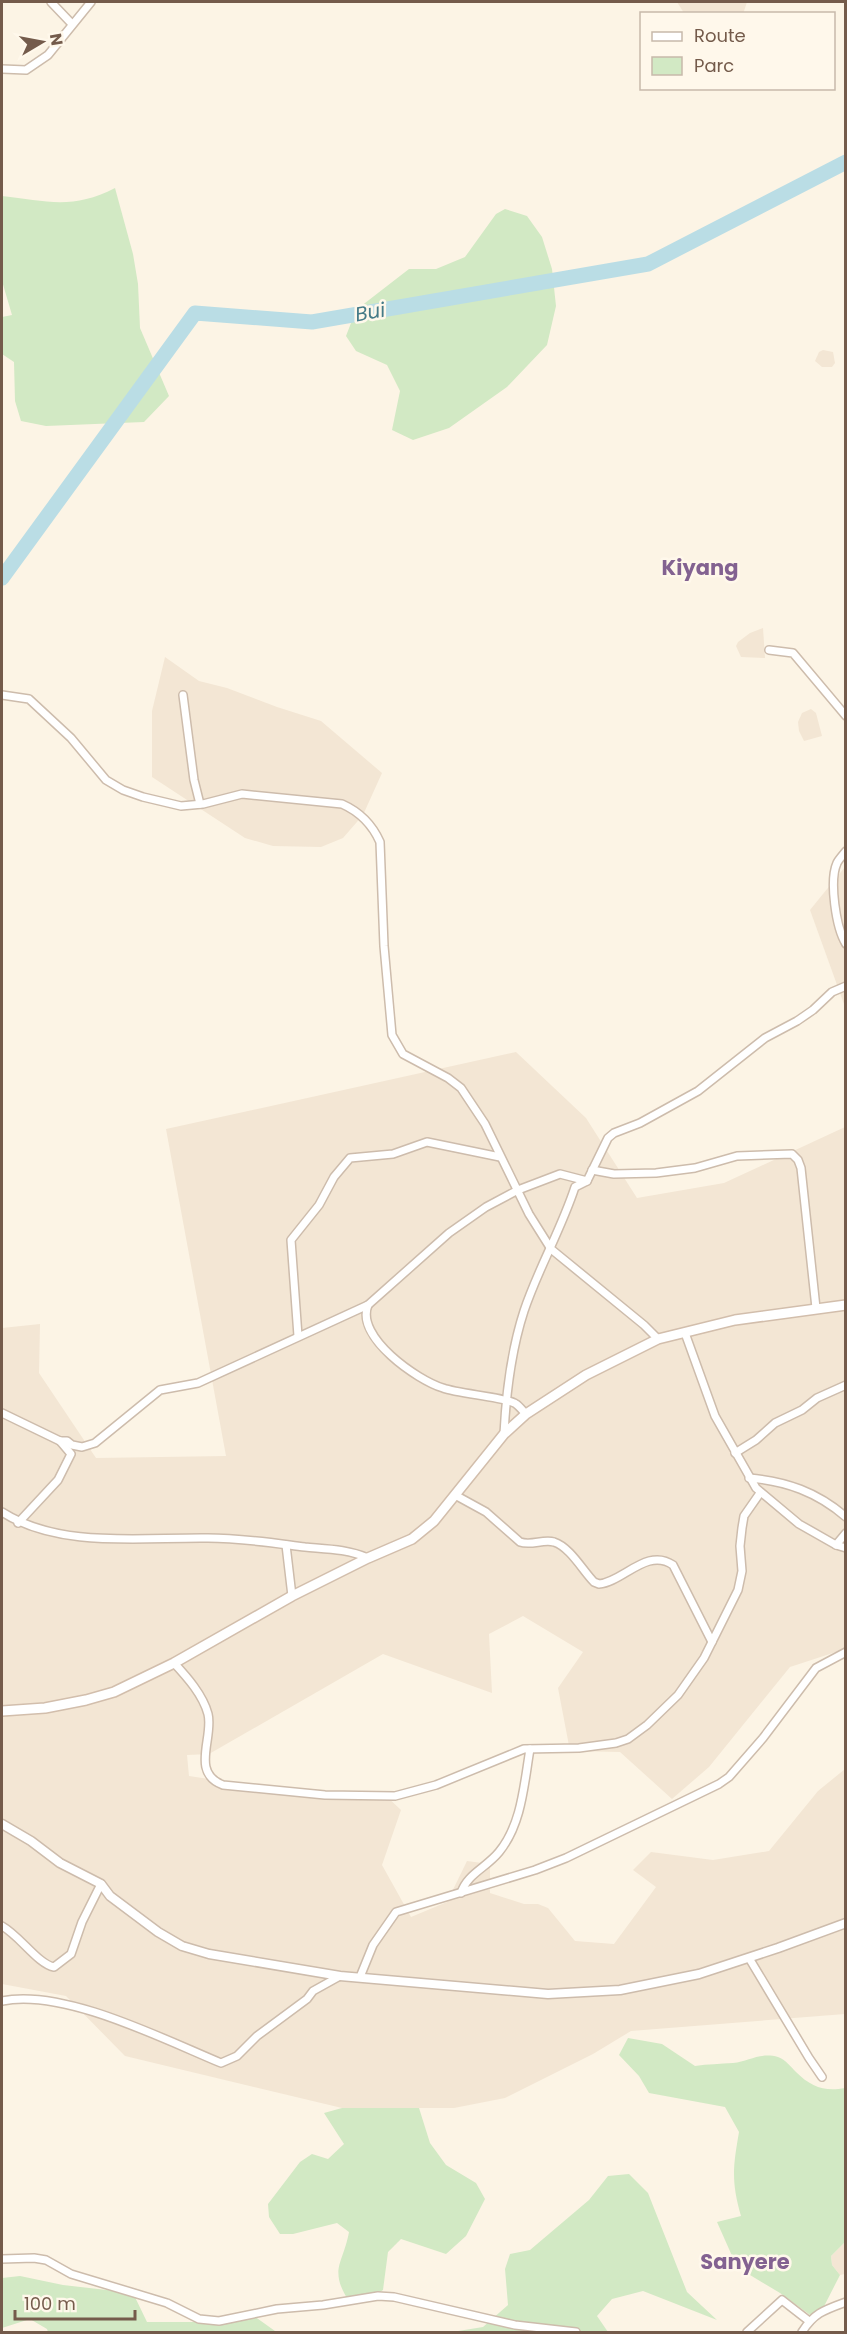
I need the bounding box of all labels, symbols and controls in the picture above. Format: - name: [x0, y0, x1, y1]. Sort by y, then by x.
- north arrow: [12, 12, 72, 72]
- legend: [640, 12, 835, 90]
- text: Route: [694, 23, 746, 48]
- text: N: [44, 32, 69, 47]
- text: Parc: [694, 53, 734, 78]
- water label: Bui: [353, 295, 388, 328]
- district label: Kiyang: [662, 553, 738, 582]
- district label: Sanyere: [700, 2247, 790, 2276]
- scale bar: [15, 2283, 135, 2321]
- text: 100 m: [24, 2291, 76, 2316]

